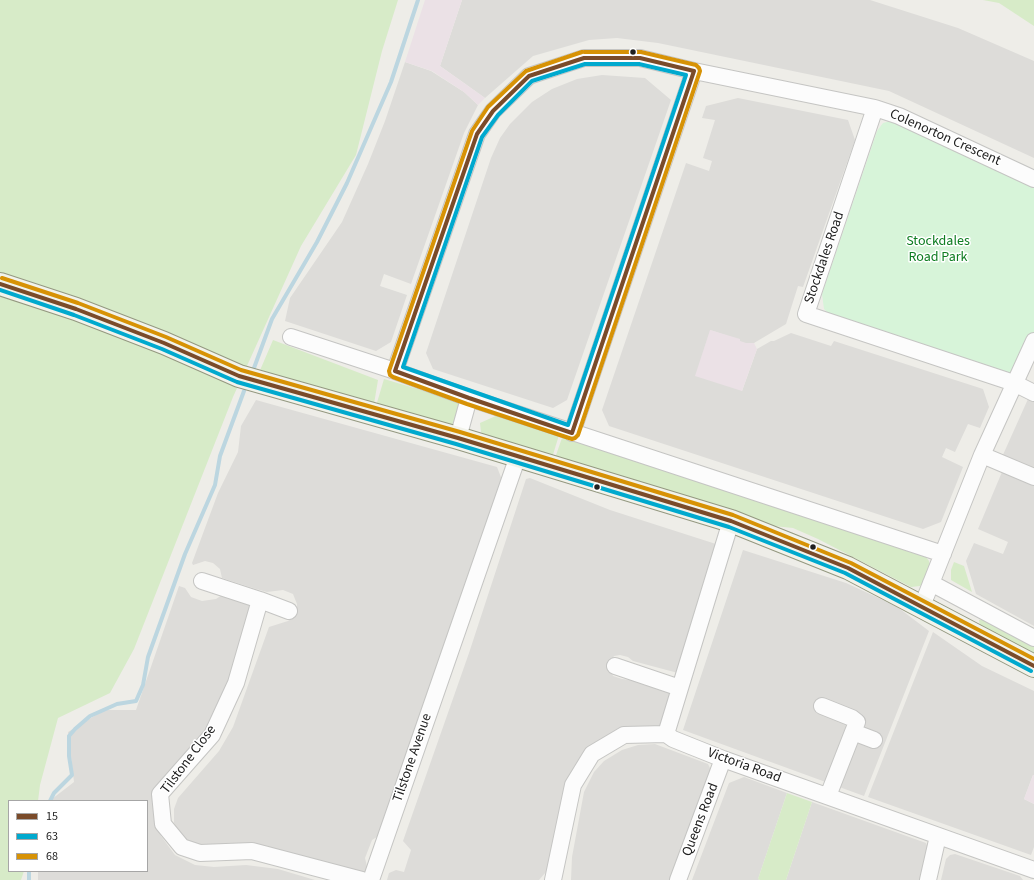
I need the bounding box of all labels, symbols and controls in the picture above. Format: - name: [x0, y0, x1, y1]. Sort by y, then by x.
- unlabelled marker: [628, 47, 638, 57]
- street label: Colenorton Crescent: [887, 106, 1003, 170]
- street label: Stockdales Road: [801, 210, 849, 306]
- park label: Stockdales Road Park: [906, 234, 970, 266]
- unlabelled marker: [592, 482, 602, 492]
- unlabelled marker: [808, 542, 818, 552]
- street label: Tilstone Avenue: [390, 711, 436, 805]
- street label: Tilstone Close: [158, 722, 220, 798]
- street label: Victoria Road: [705, 745, 783, 787]
- street label: Queens Road: [679, 781, 723, 859]
- legend: [8, 800, 148, 872]
- text: 15: [46, 808, 58, 825]
- text: 63: [46, 828, 58, 845]
- text: 68: [46, 848, 58, 865]

